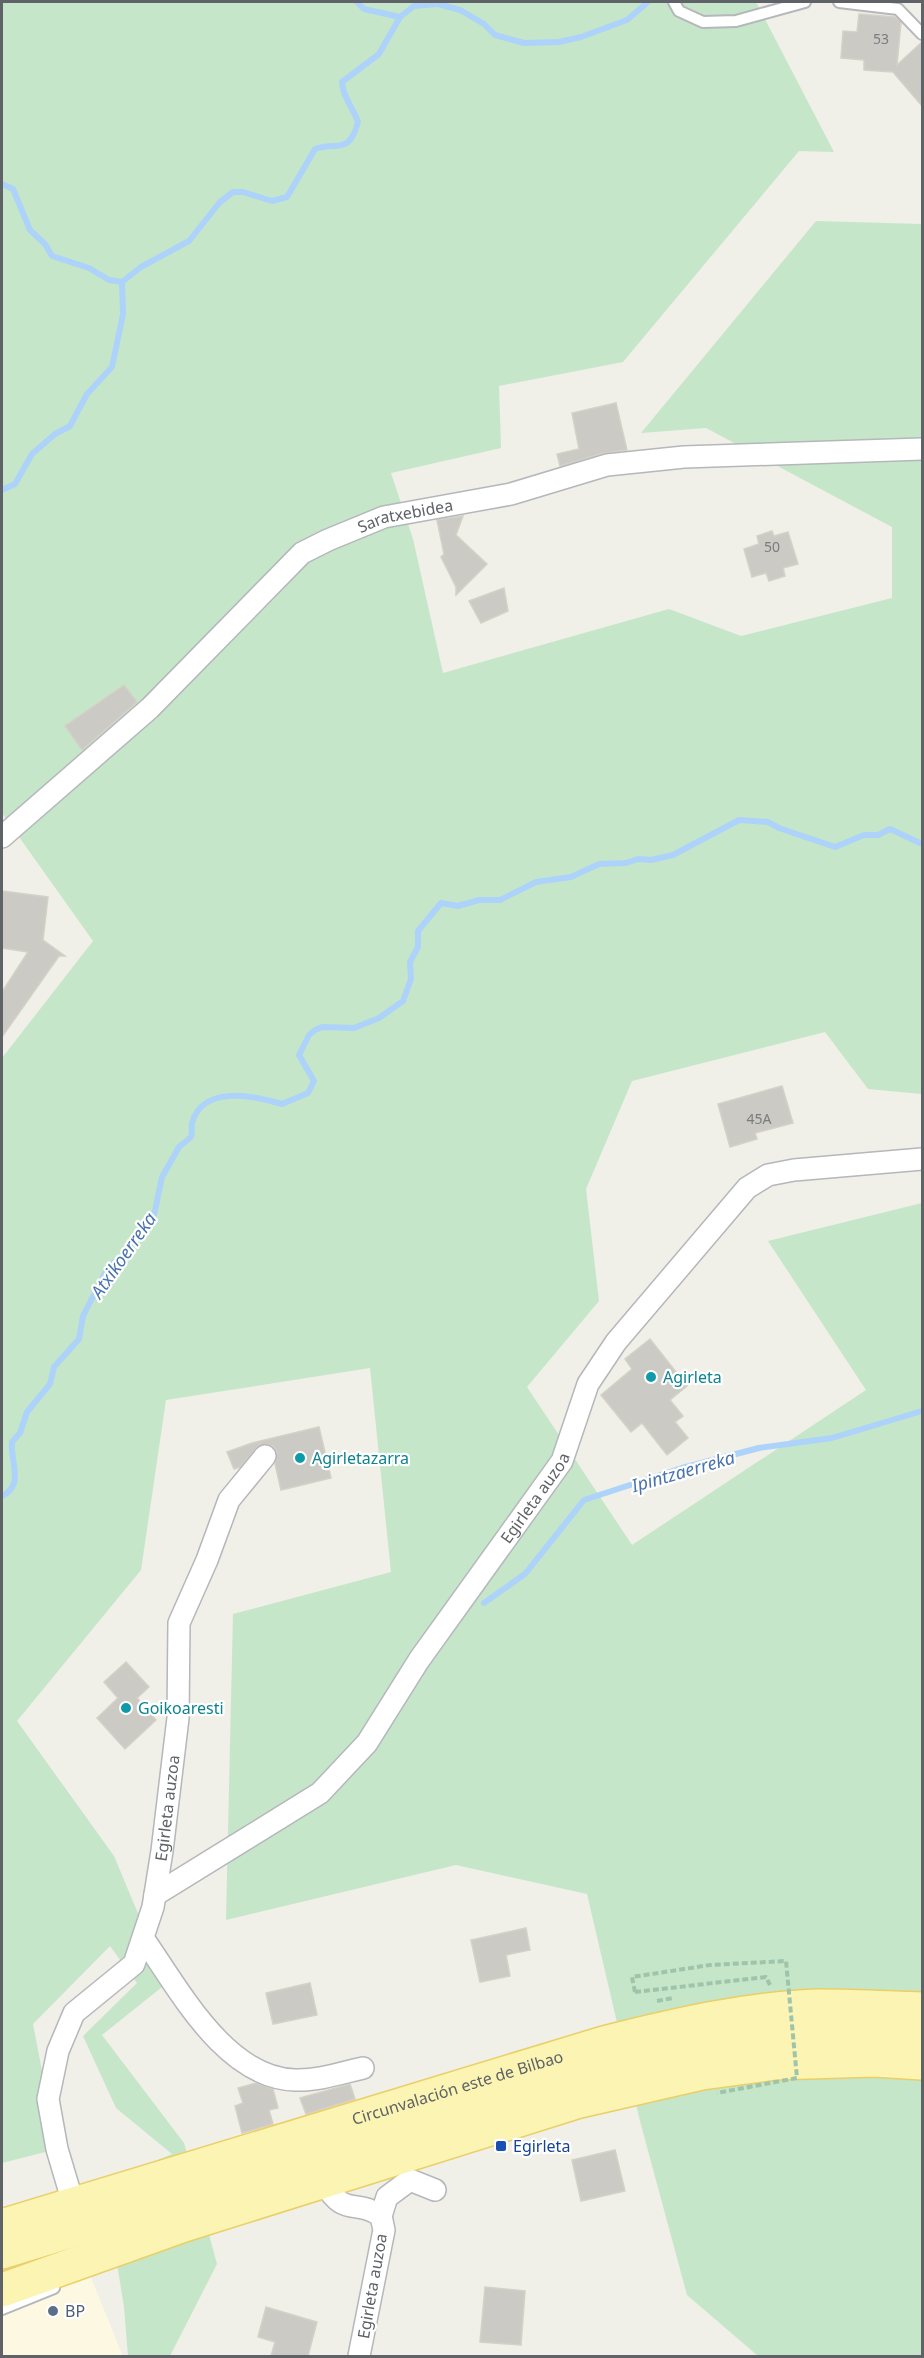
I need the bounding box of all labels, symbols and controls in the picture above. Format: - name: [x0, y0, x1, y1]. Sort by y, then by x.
- house number: 53: [873, 29, 889, 48]
- street label: Saratxebidea: [354, 494, 455, 538]
- house number: 50: [764, 537, 780, 556]
- house number: 45A: [747, 1109, 772, 1128]
- water label: Atxikoerreka: [84, 1207, 161, 1304]
- place label: Agirleta: [663, 1366, 722, 1388]
- marker: Agirleta: [644, 1370, 658, 1384]
- water label: Ipintzaerreka: [627, 1445, 738, 1498]
- place label: Agirletazarra: [312, 1447, 409, 1469]
- street label: Egirleta auzoa: [495, 1450, 575, 1548]
- marker: Agirletazarra: [293, 1451, 307, 1465]
- place label: Goikoaresti: [138, 1697, 224, 1719]
- marker: Goikoaresti: [119, 1701, 133, 1715]
- street label: Egirleta auzoa: [150, 1754, 184, 1863]
- street label: Circunvalación este de Bilbao: [349, 2045, 566, 2130]
- place label: Egirleta: [513, 2135, 570, 2157]
- marker: Egirleta: [494, 2139, 508, 2153]
- street label: Egirleta auzoa: [352, 2232, 392, 2340]
- place label: BP: [65, 2300, 85, 2322]
- marker: BP: [46, 2304, 60, 2318]

